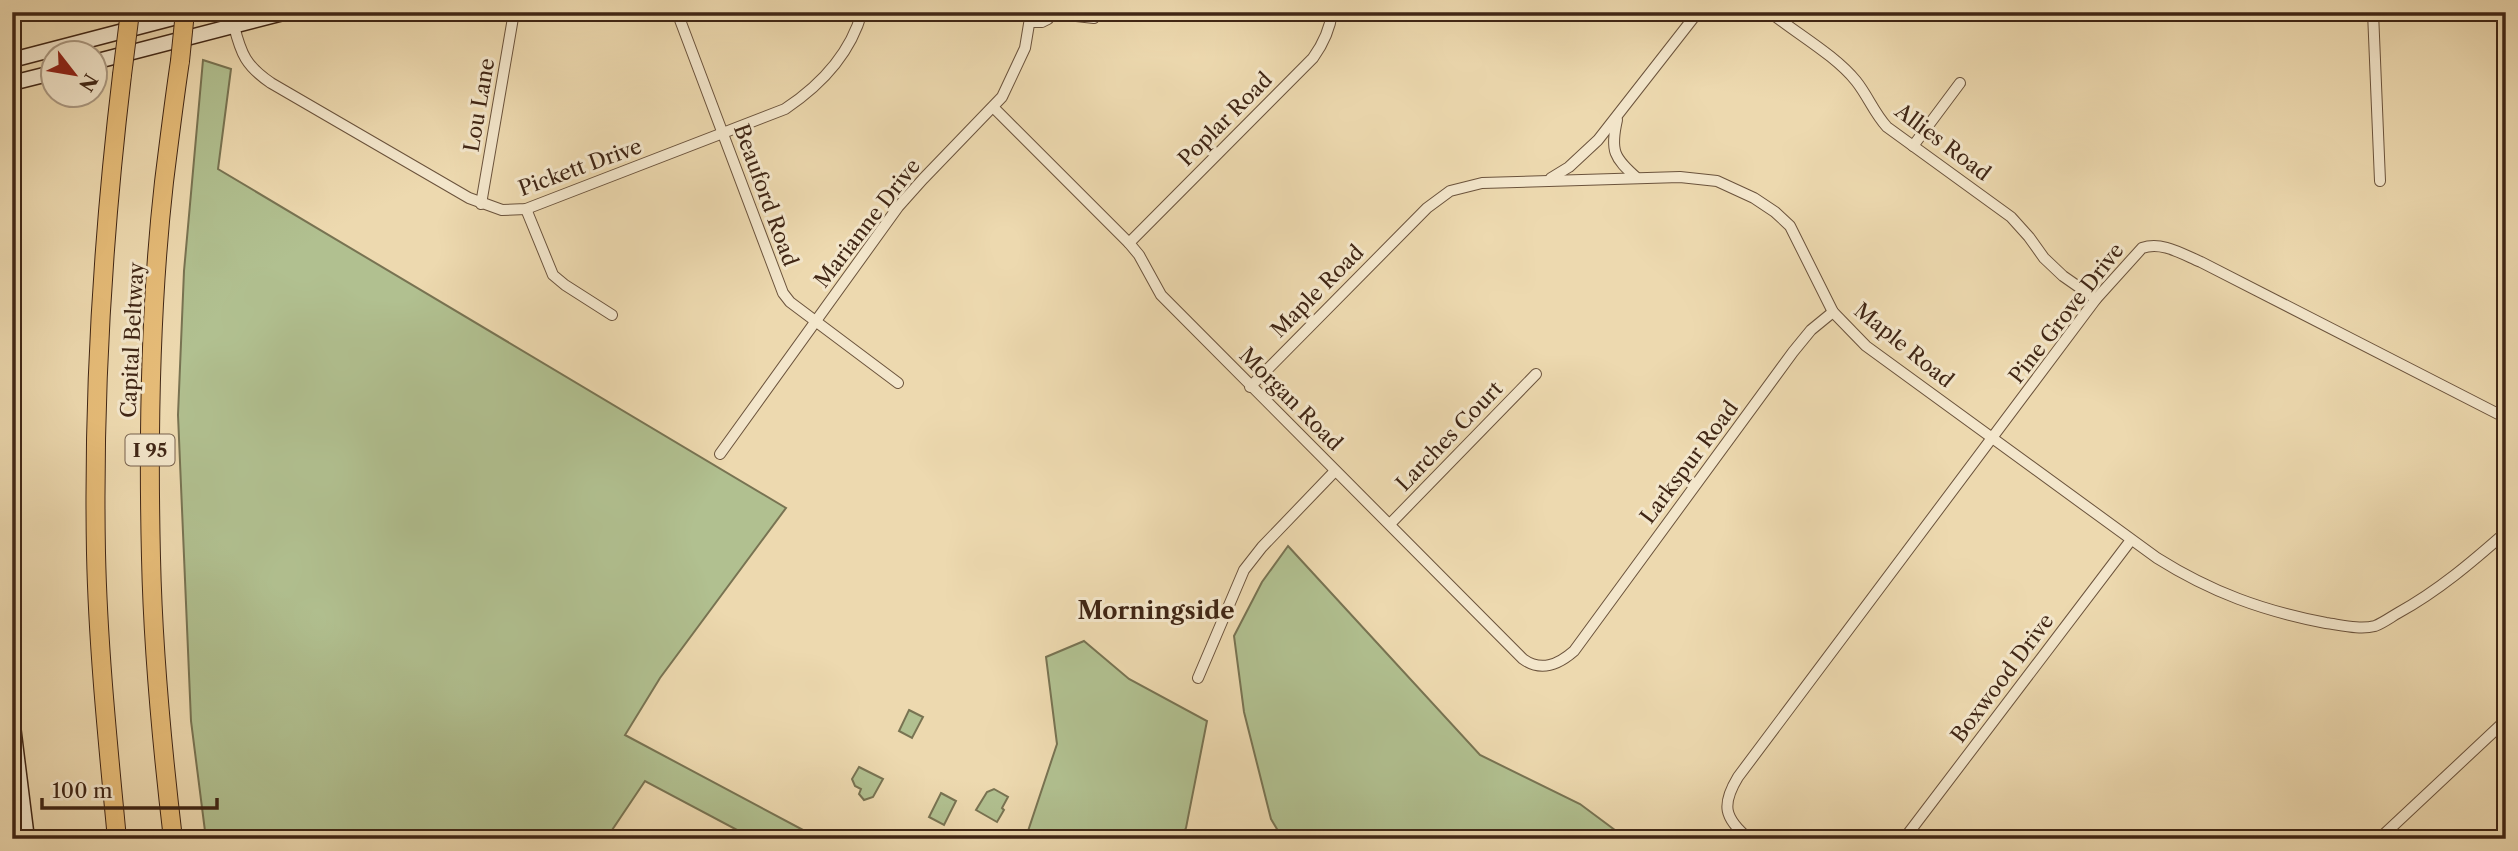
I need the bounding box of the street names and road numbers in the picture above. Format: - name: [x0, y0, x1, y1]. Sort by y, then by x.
- street label: Lou Lane: [458, 56, 500, 154]
- street label: Poplar Road: [1173, 67, 1277, 171]
- street label: Allies Road: [1890, 97, 1996, 186]
- street label: Beauford Road: [729, 121, 803, 270]
- street label: Pickett Drive: [515, 133, 645, 201]
- street label: Marianne Drive: [809, 154, 925, 292]
- street label: Pine Grove Drive: [2003, 238, 2129, 388]
- street label: Maple Road: [1266, 239, 1369, 342]
- street label: Capital Beltway: [115, 261, 149, 419]
- street label: Maple Road: [1849, 297, 1959, 393]
- street label: Morgan Road: [1234, 342, 1348, 456]
- street label: Larches Court: [1391, 376, 1508, 496]
- street label: Larkspur Road: [1635, 396, 1743, 528]
- road number: I 95: [125, 435, 174, 466]
- street label: Boxwood Drive: [1945, 609, 2059, 747]

